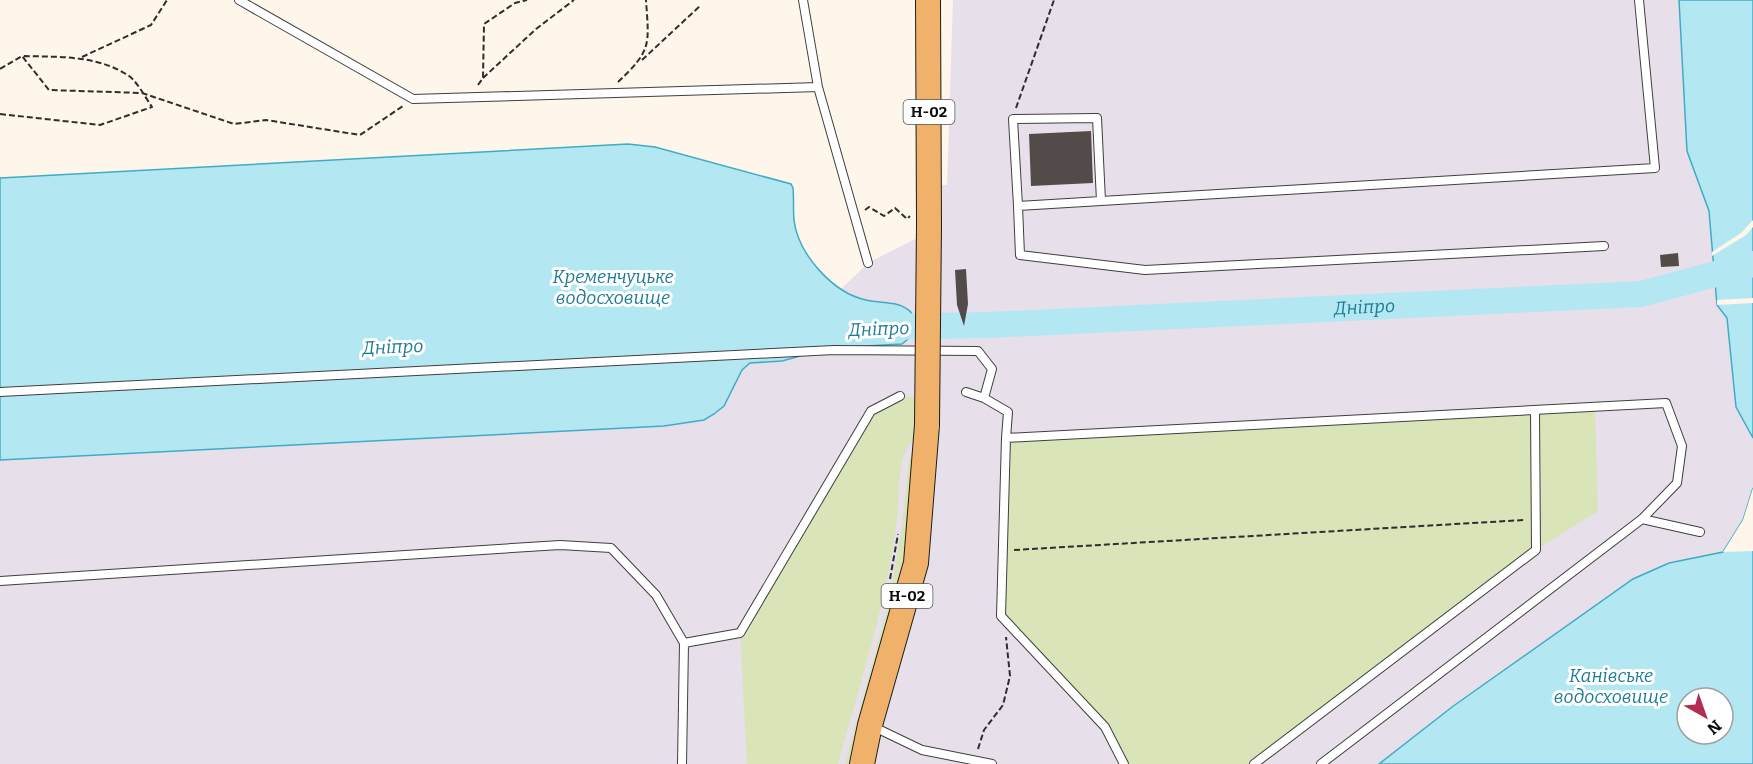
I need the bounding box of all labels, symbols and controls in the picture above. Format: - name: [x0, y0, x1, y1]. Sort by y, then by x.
- road number: Н-02: [904, 100, 954, 124]
- water label: Кременчуцьке водосховище: [552, 266, 674, 309]
- water label: Дніпро: [1332, 295, 1395, 320]
- water label: Дніпро: [846, 317, 910, 341]
- water label: Дніпро: [360, 335, 424, 359]
- road number: Н-02: [882, 584, 932, 608]
- water label: Канівське водосховище: [1554, 665, 1668, 708]
- north arrow: [1675, 686, 1735, 746]
- text: N: [1703, 716, 1725, 738]

